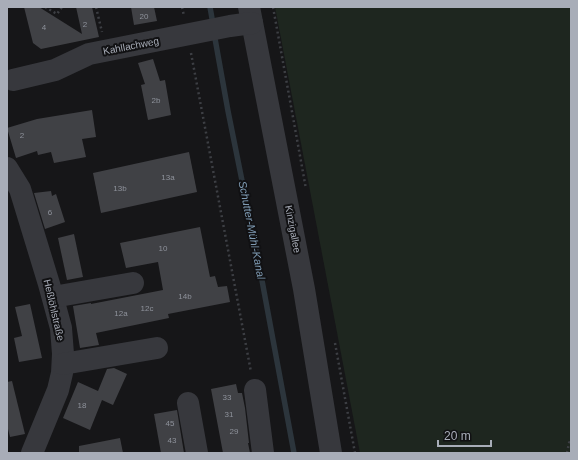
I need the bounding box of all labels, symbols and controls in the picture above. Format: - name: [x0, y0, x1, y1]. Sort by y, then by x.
- house number: 20: [140, 12, 149, 21]
- house number: 2: [83, 20, 88, 29]
- house number: 4: [42, 23, 47, 32]
- street label: Kahllachweg: [102, 35, 160, 57]
- house number: 2b: [152, 96, 161, 105]
- house number: 2: [20, 131, 25, 140]
- house number: 13a: [161, 173, 175, 182]
- water label: Schutter-Mühl-Kanal: [237, 180, 268, 281]
- house number: 13b: [113, 184, 127, 193]
- street label: Kinzigallee: [283, 204, 303, 254]
- house number: 6: [48, 208, 53, 217]
- house number: 10: [159, 244, 168, 253]
- street label: Heßlöhlstraße: [42, 278, 67, 342]
- house number: 14b: [178, 292, 192, 301]
- house number: 12c: [141, 304, 153, 313]
- house number: 12a: [114, 309, 128, 318]
- house number: 33: [223, 393, 232, 402]
- house number: 18: [78, 401, 87, 410]
- house number: 31: [225, 410, 234, 419]
- house number: 45: [166, 419, 175, 428]
- scale bar: [438, 422, 491, 448]
- house number: 29: [230, 427, 239, 436]
- text: 20 m: [444, 429, 471, 443]
- house number: 43: [168, 436, 177, 445]

